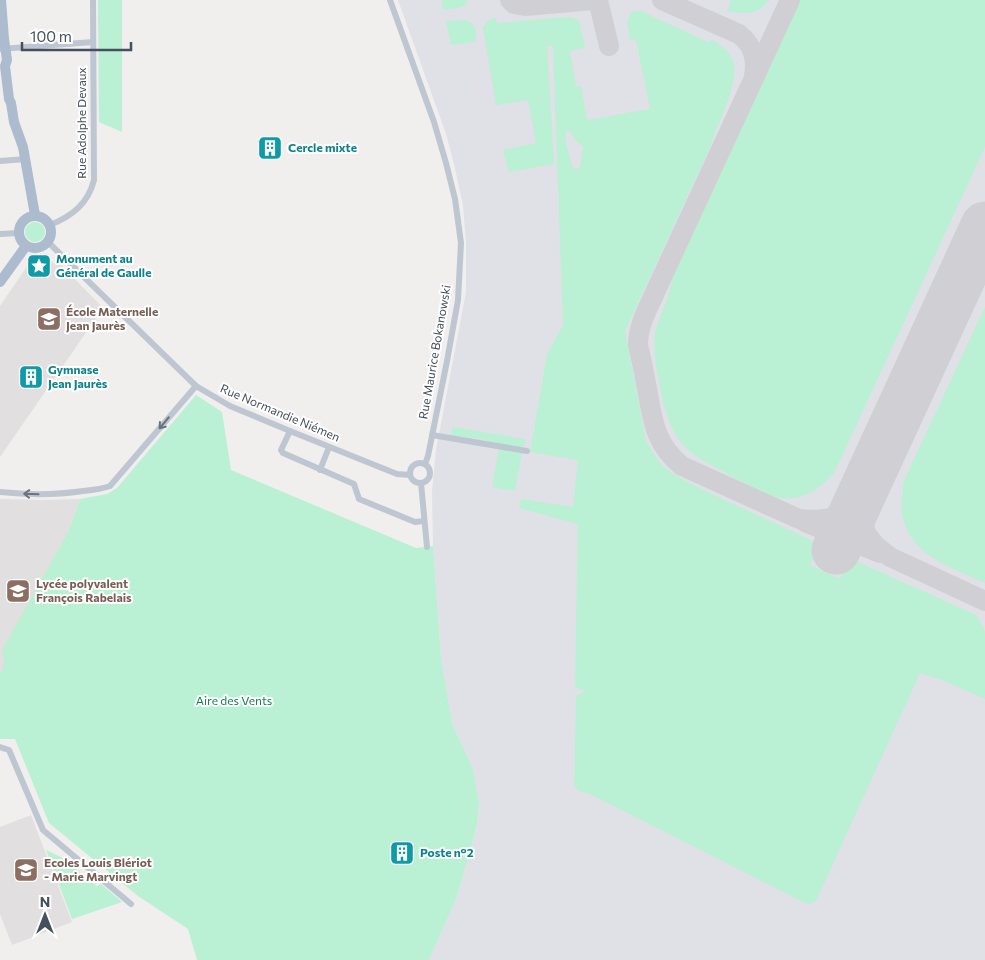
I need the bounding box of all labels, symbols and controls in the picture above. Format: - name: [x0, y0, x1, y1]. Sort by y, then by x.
- scale bar: [22, 20, 131, 52]
- text: 100 m: [30, 27, 72, 45]
- street label: Rue Adolphe Devaux: [74, 67, 88, 179]
- building icon: Cercle mixte: [257, 135, 283, 161]
- place label: Cercle mixte: [288, 140, 357, 154]
- place label: Monument au Général de Gaulle: [56, 251, 151, 279]
- place icon: Monument au Général de Gaulle: [26, 253, 52, 279]
- street label: Rue Maurice Bokanowski: [415, 284, 453, 420]
- place label: École Maternelle Jean Jaurès: [66, 304, 158, 333]
- school or university icon: École Maternelle Jean Jaurès: [36, 306, 62, 332]
- place label: Gymnase Jean Jaurès: [48, 362, 108, 391]
- building icon: Gymnase Jean Jaurès: [18, 364, 44, 390]
- street label: Rue Normandie Niémen: [218, 380, 342, 444]
- one-way arrow: [158, 417, 170, 430]
- one-way arrow: [23, 490, 39, 499]
- place label: Lycée polyvalent François Rabelais: [36, 576, 132, 604]
- school or university icon: Lycée polyvalent François Rabelais: [5, 578, 31, 604]
- park label: Aire des Vents: [196, 693, 272, 707]
- building icon: Poste n°2: [389, 840, 415, 866]
- place label: Poste n°2: [420, 845, 474, 859]
- place label: Ecoles Louis Blériot - Marie Marvingt: [44, 855, 152, 883]
- school or university icon: Ecoles Louis Blériot - Marie Marvingt: [13, 857, 39, 883]
- north arrow: [20, 890, 70, 940]
- text: N: [40, 893, 50, 910]

